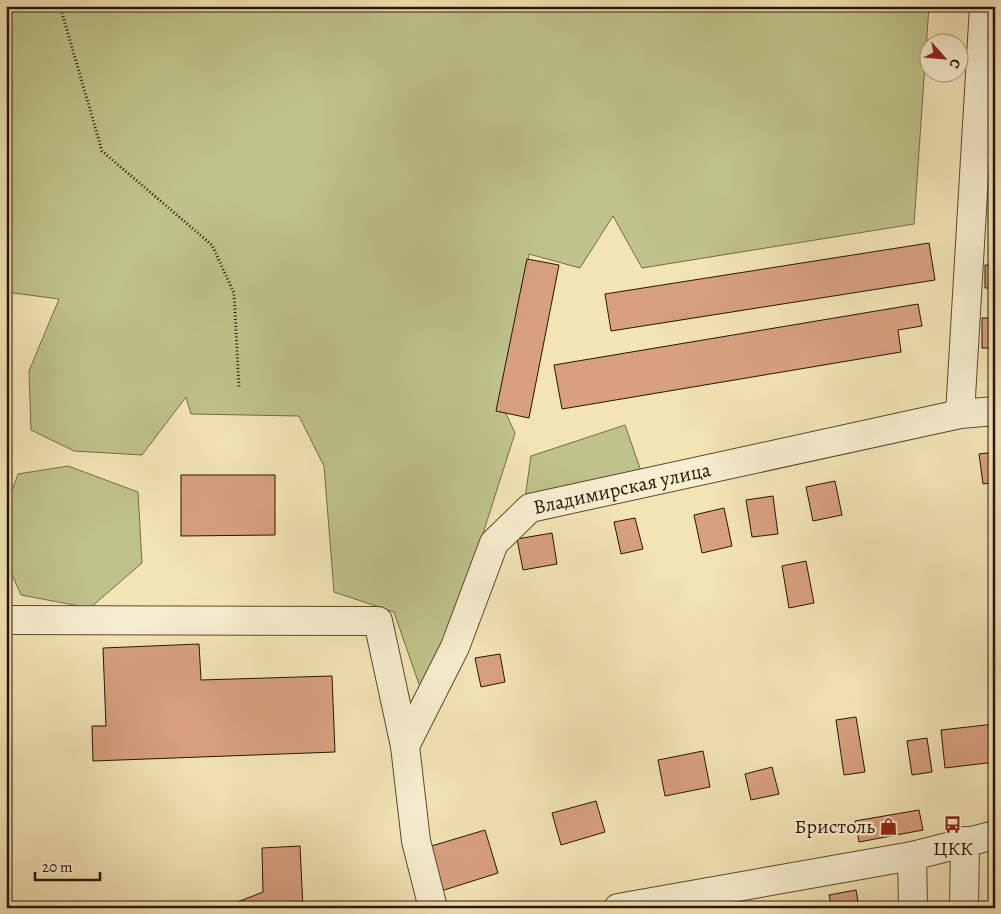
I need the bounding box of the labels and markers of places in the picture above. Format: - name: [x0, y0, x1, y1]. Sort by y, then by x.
- place label: Бристоль: [795, 813, 875, 840]
- bus stop icon: ЦКК: [943, 814, 963, 834]
- shop icon: Бристоль: [879, 816, 899, 836]
- place label: ЦКК: [933, 835, 973, 862]

